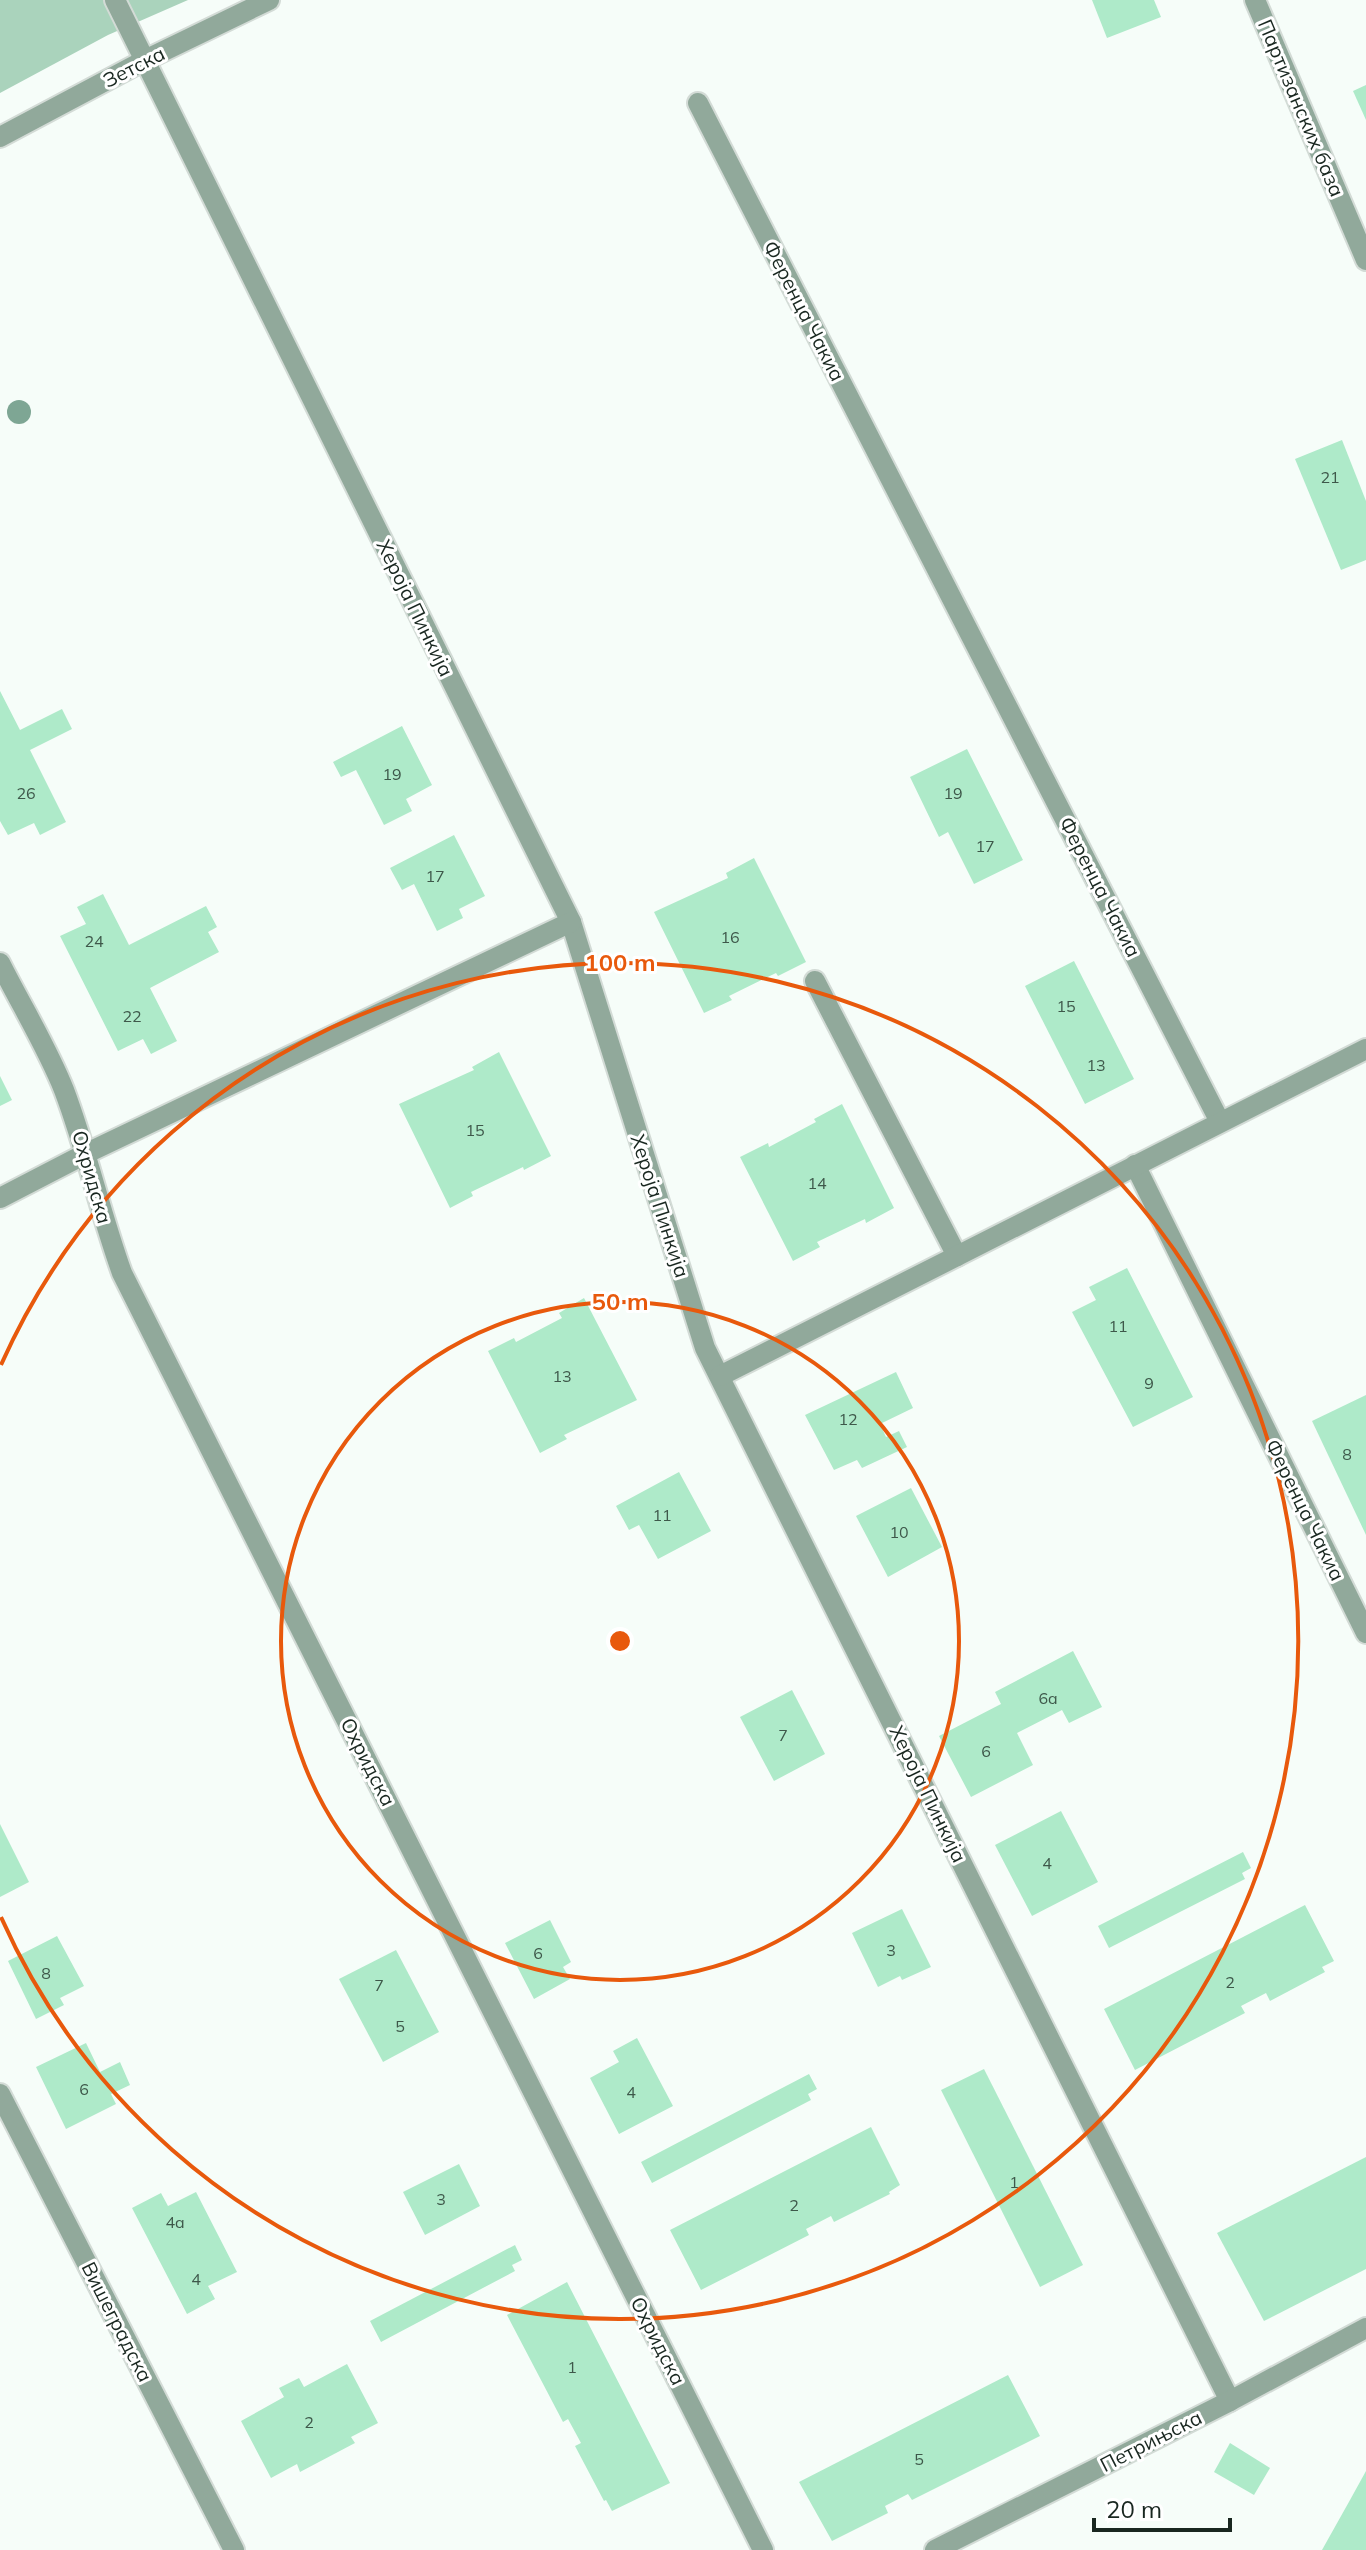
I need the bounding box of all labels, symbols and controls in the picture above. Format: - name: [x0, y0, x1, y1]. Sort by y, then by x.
- street label: Партизанских база: [1253, 15, 1350, 200]
- street label: Зетска: [99, 40, 169, 93]
- street label: Ференца Чакиа: [758, 236, 851, 385]
- house number: 21: [1320, 467, 1340, 487]
- street label: Хероја Пинкија: [372, 535, 459, 680]
- house number: 19: [382, 764, 402, 784]
- house number: 26: [16, 783, 36, 803]
- house number: 19: [943, 783, 963, 803]
- street label: Ференца Чакиа: [1054, 812, 1147, 961]
- house number: 17: [975, 836, 995, 856]
- house number: 17: [425, 866, 445, 886]
- house number: 16: [720, 927, 740, 947]
- house number: 24: [84, 931, 104, 951]
- text: 100 m: [584, 947, 656, 977]
- house number: 15: [1056, 996, 1076, 1016]
- house number: 22: [122, 1006, 142, 1026]
- house number: 13: [1086, 1055, 1106, 1075]
- house number: 15: [465, 1120, 485, 1140]
- street label: Охридска: [67, 1127, 118, 1226]
- street label: Хероја Пинкија: [626, 1131, 695, 1281]
- house number: 14: [807, 1173, 827, 1193]
- text: 50 m: [592, 1286, 648, 1316]
- house number: 11: [1108, 1316, 1128, 1336]
- house number: 13: [552, 1366, 572, 1386]
- house number: 9: [1144, 1373, 1154, 1393]
- house number: 12: [838, 1409, 858, 1429]
- street label: Ференца Чакиа: [1260, 1435, 1350, 1585]
- house number: 8: [1342, 1444, 1352, 1464]
- house number: 11: [652, 1505, 672, 1525]
- house number: 10: [889, 1522, 909, 1542]
- centre of rings: [606, 1627, 634, 1655]
- house number: 6a: [1038, 1688, 1058, 1708]
- street label: Охридска: [336, 1713, 401, 1810]
- street label: Хероја Пинкија: [885, 1721, 972, 1866]
- house number: 7: [778, 1725, 788, 1745]
- house number: 6: [981, 1741, 991, 1761]
- house number: 4: [1042, 1853, 1052, 1873]
- house number: 3: [886, 1940, 896, 1960]
- house number: 6: [533, 1943, 543, 1963]
- house number: 8: [41, 1963, 51, 1983]
- house number: 2: [1225, 1972, 1235, 1992]
- house number: 7: [374, 1975, 384, 1995]
- house number: 5: [395, 2016, 405, 2036]
- house number: 6: [79, 2079, 89, 2099]
- house number: 4: [626, 2082, 636, 2102]
- house number: 1: [1009, 2172, 1019, 2192]
- house number: 3: [436, 2189, 446, 2209]
- house number: 2: [789, 2195, 799, 2215]
- house number: 4a: [165, 2212, 185, 2232]
- street label: Вишеградска: [76, 2258, 158, 2386]
- house number: 4: [191, 2269, 201, 2289]
- street label: Охридска: [626, 2292, 691, 2389]
- house number: 1: [567, 2357, 577, 2377]
- street label: Петрињска: [1096, 2404, 1206, 2477]
- house number: 2: [304, 2412, 314, 2432]
- house number: 5: [914, 2449, 924, 2469]
- scale bar: [1094, 2482, 1230, 2532]
- text: 20 m: [1106, 2494, 1162, 2524]

